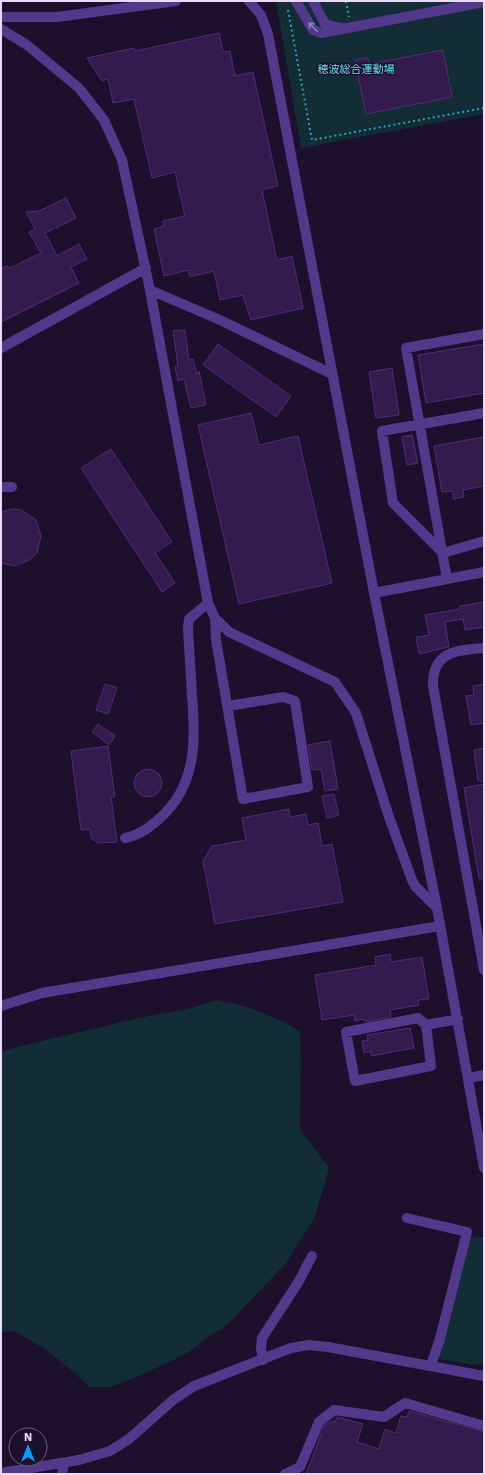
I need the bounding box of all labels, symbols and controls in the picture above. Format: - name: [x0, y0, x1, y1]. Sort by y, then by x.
- one-way arrow: [308, 23, 318, 32]
- park label: 穂波総合運動場: [318, 63, 395, 76]
- north arrow: [8, 1427, 48, 1467]
- text: N: [24, 1431, 32, 1444]

